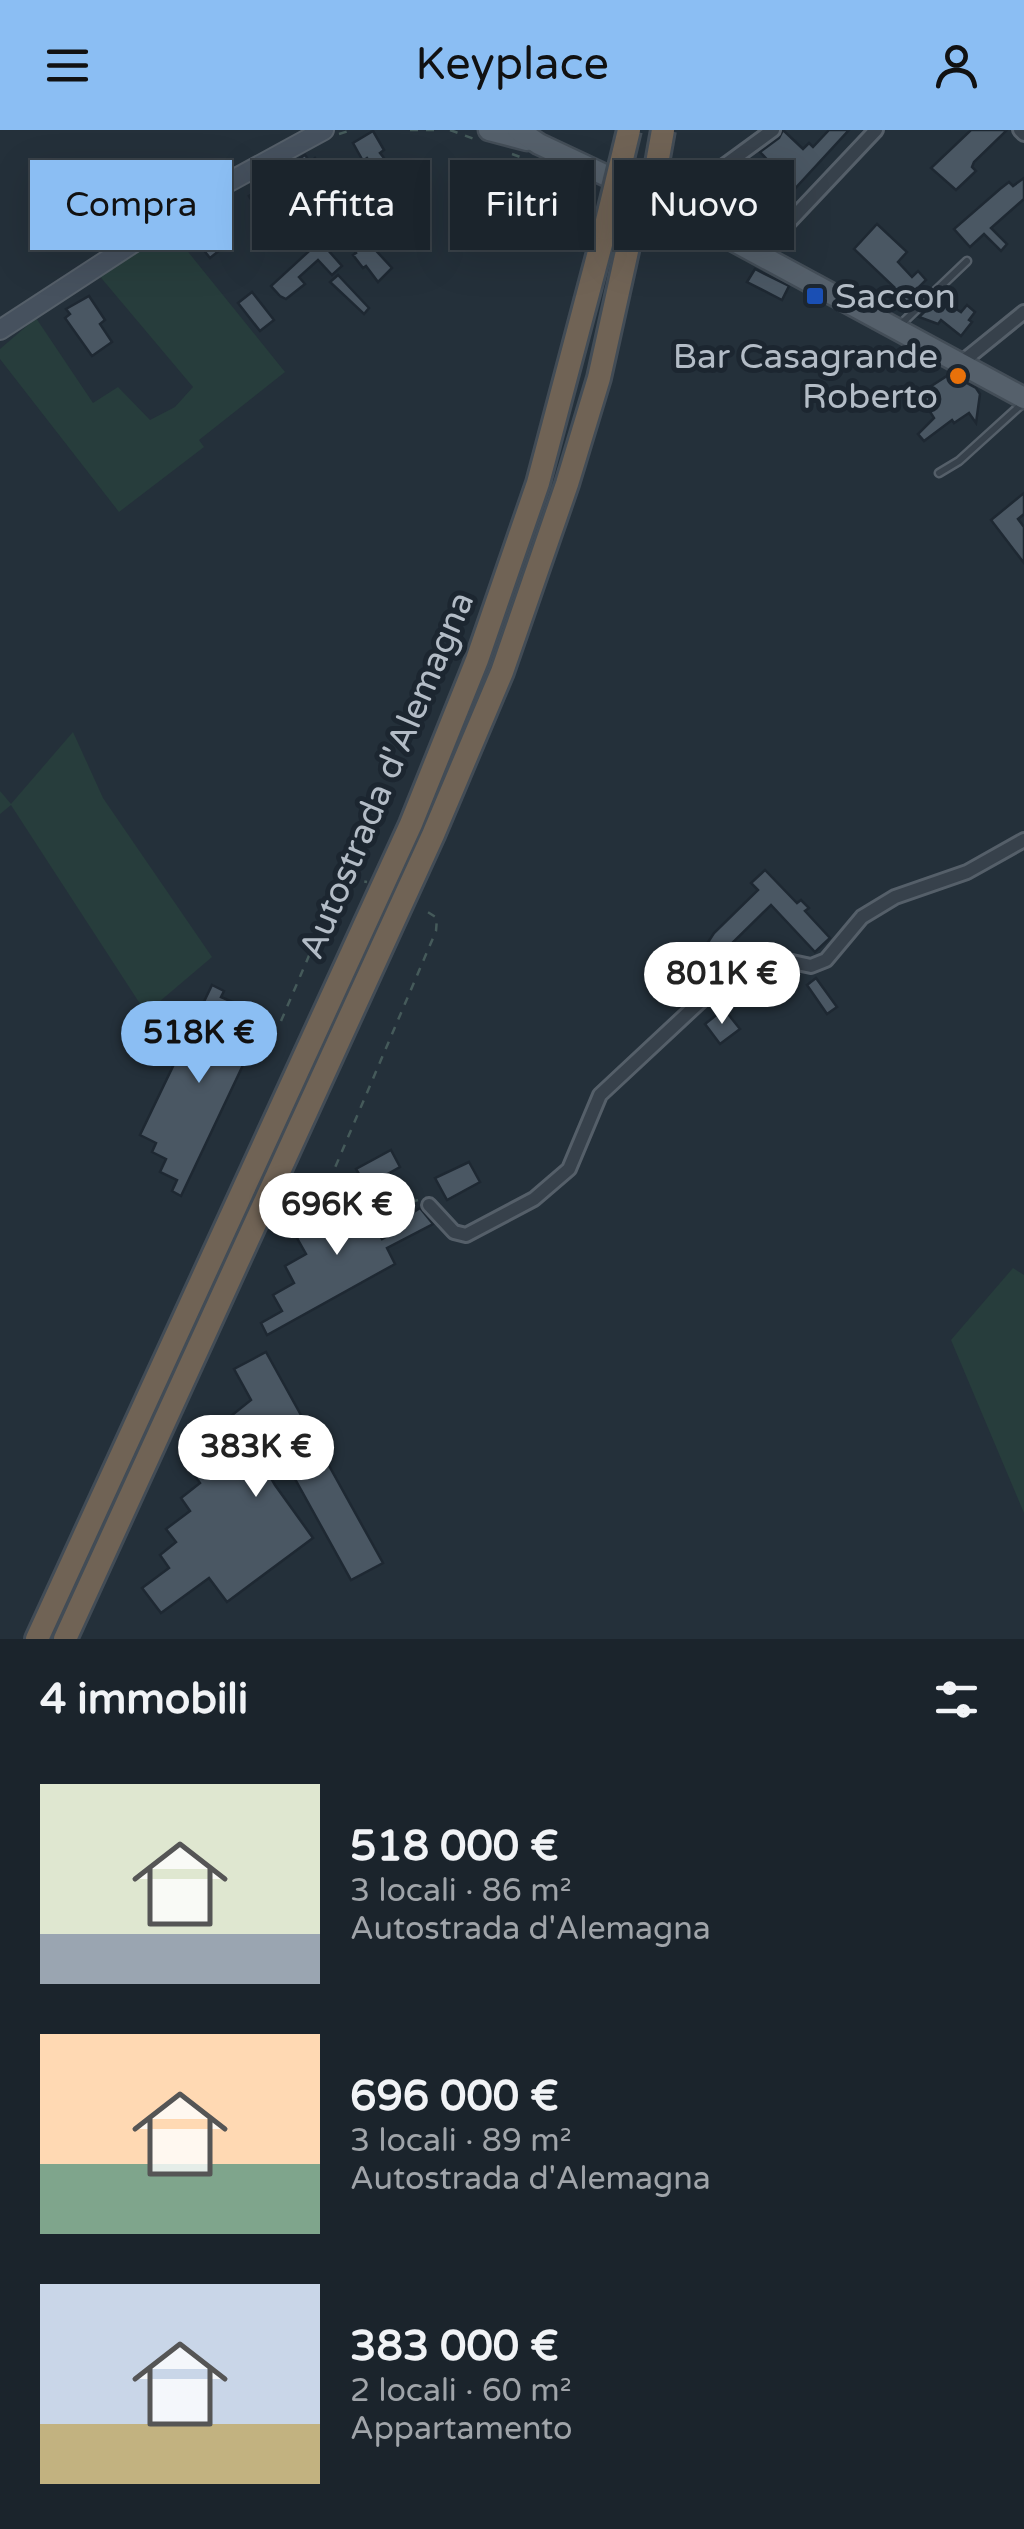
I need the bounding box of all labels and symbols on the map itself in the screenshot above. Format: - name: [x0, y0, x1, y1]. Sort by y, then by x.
- place label: Saccon: [835, 276, 956, 318]
- marker: Saccon: [804, 285, 826, 307]
- place label: Bar Casagrande Roberto: [673, 336, 938, 418]
- marker: Bar Casagrande Roberto: [947, 365, 969, 387]
- street label: Autostrada d'Alemagna: [291, 586, 483, 965]
- pin: 801K €: [641, 942, 803, 1027]
- pin: 518K €: [118, 1001, 280, 1086]
- pin: 696K €: [256, 1173, 418, 1258]
- pin: 383K €: [175, 1415, 337, 1500]

